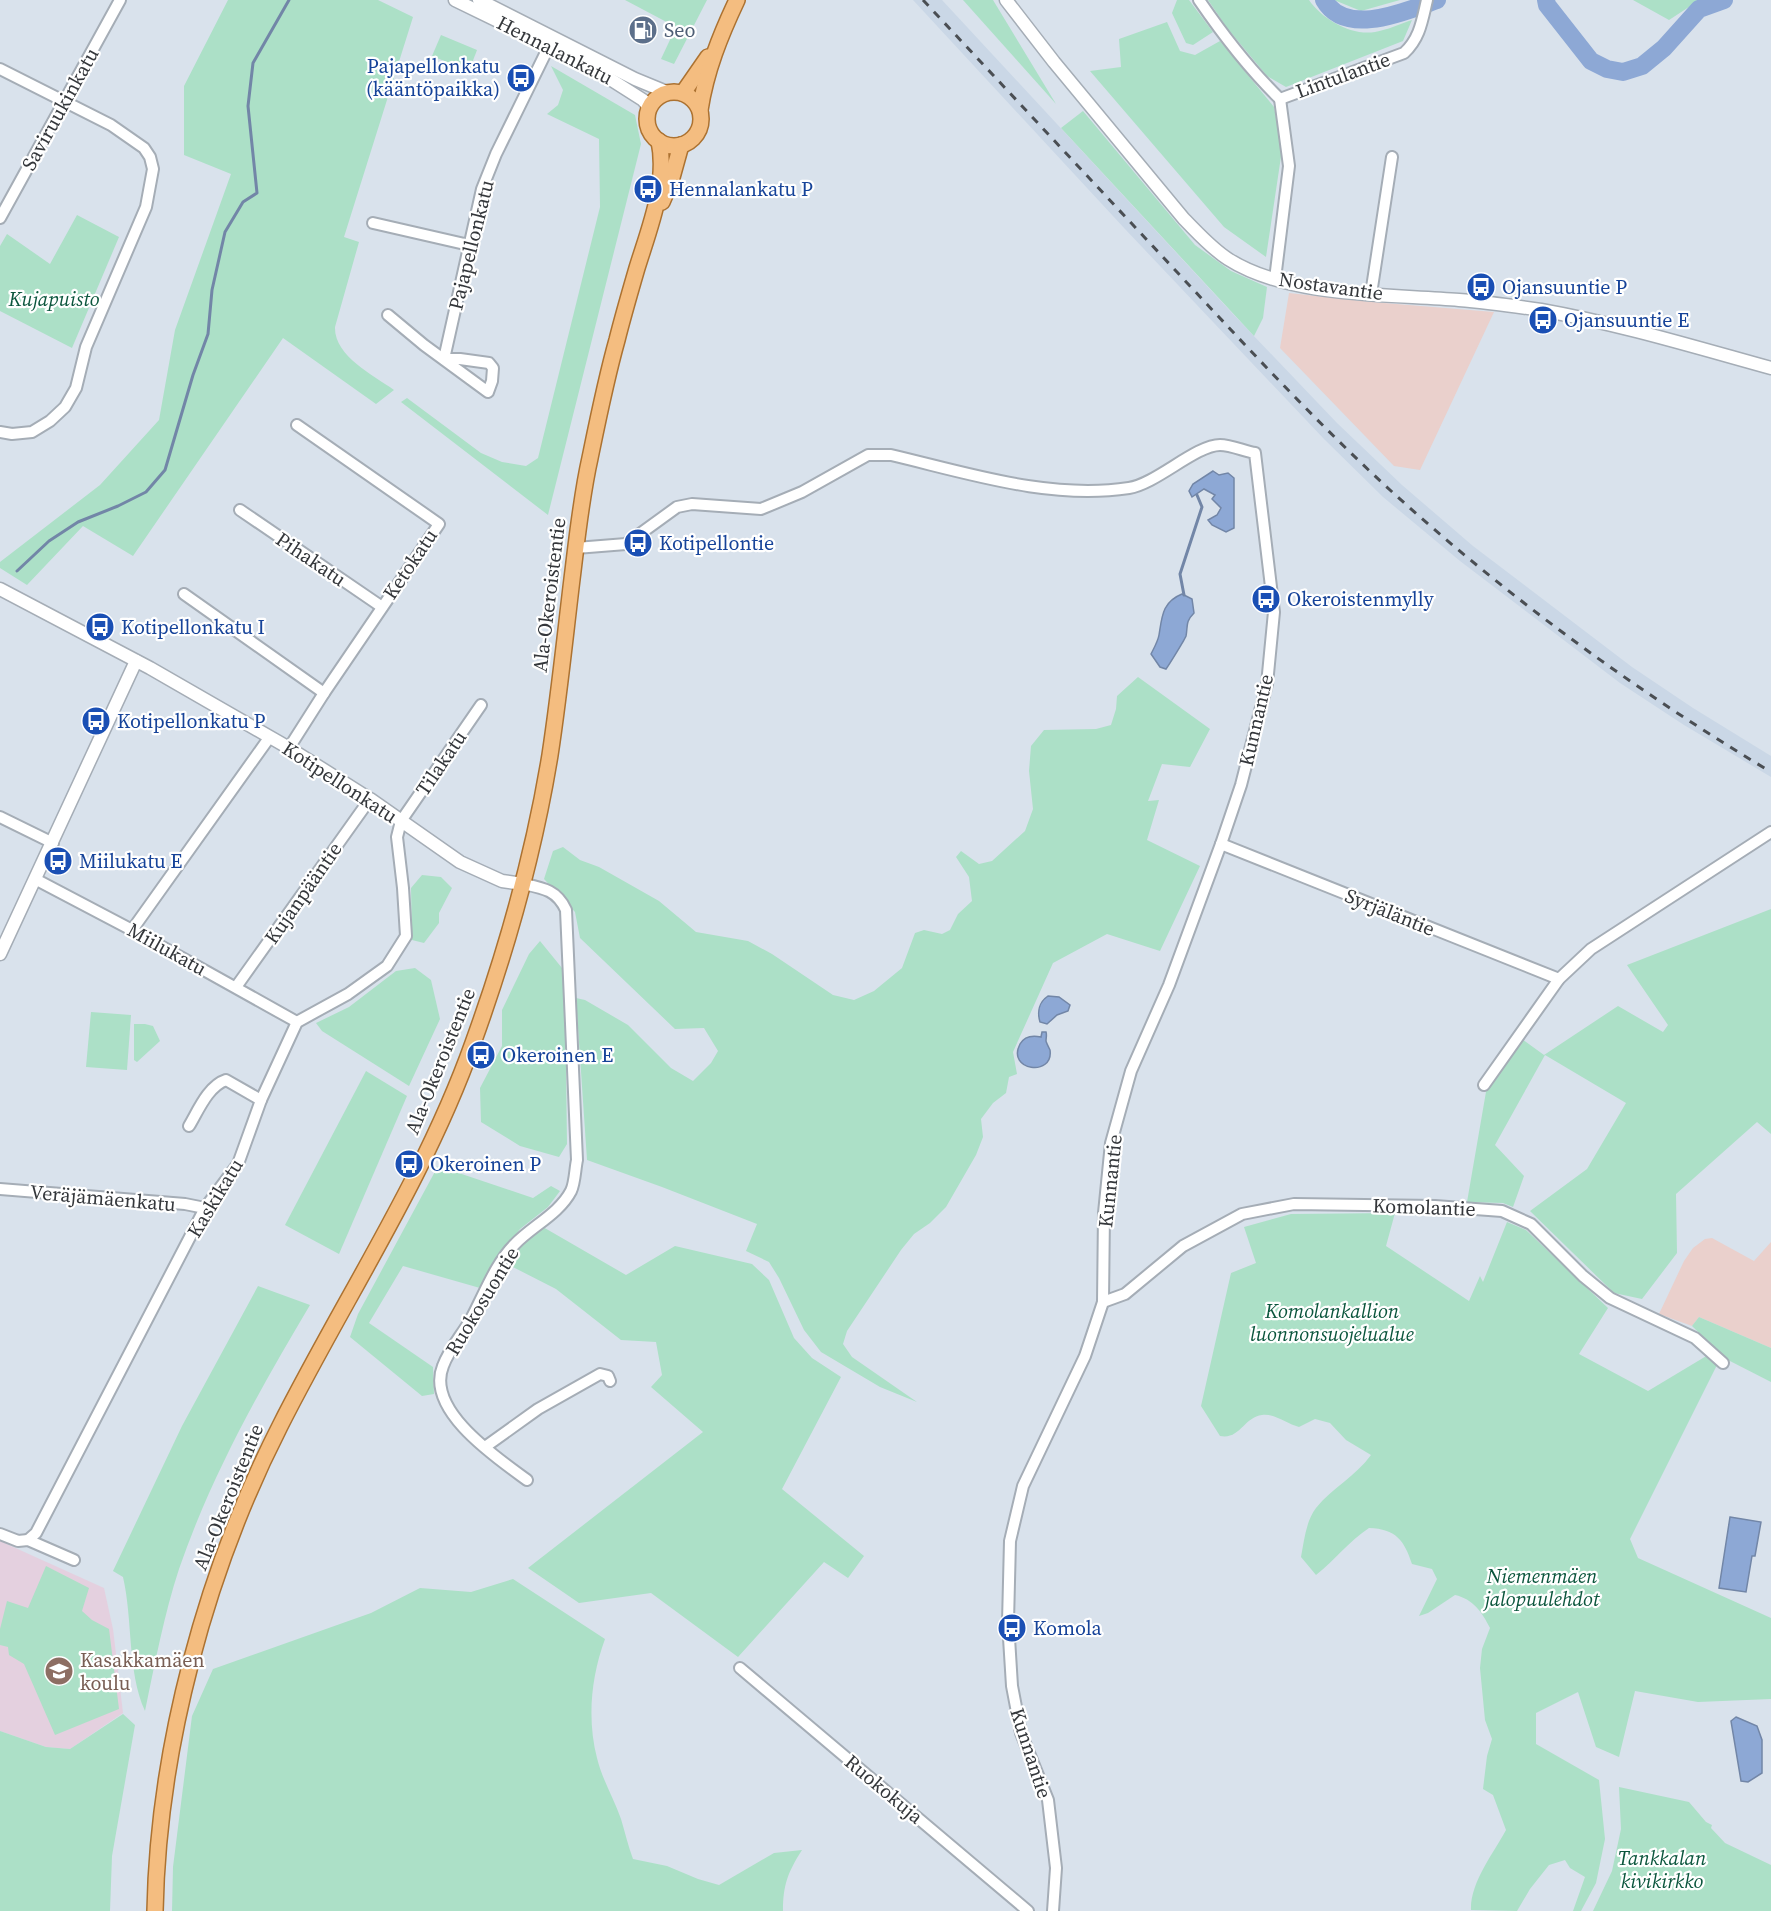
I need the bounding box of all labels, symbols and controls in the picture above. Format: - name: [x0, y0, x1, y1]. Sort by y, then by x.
- street label: Hennalankatu: [492, 9, 618, 91]
- fuel station icon: Seo: [627, 14, 659, 46]
- place label: Seo: [664, 16, 695, 44]
- street label: Saviruukinkatu: [15, 43, 105, 175]
- street label: Lintulantie: [1292, 45, 1394, 105]
- place label: Pajapellonkatu (kääntöpaikka): [366, 52, 500, 103]
- bus stop icon: Pajapellonkatu (kääntöpaikka): [505, 62, 537, 94]
- bus stop icon: Hennalankatu P: [632, 173, 664, 205]
- place label: Hennalankatu P: [669, 175, 813, 203]
- street label: Pajapellonkatu: [441, 177, 501, 313]
- street label: Nostavantie: [1277, 265, 1385, 307]
- bus stop icon: Ojansuuntie P: [1465, 271, 1497, 303]
- place label: Ojansuuntie P: [1502, 273, 1627, 301]
- park label: Kujapuisto: [7, 285, 100, 313]
- bus stop icon: Ojansuuntie E: [1527, 304, 1559, 336]
- place label: Ojansuuntie E: [1564, 306, 1689, 334]
- street label: Ala-Okeroistentie: [526, 516, 572, 674]
- street label: Ketokatu: [376, 523, 444, 605]
- street label: Pihakatu: [270, 525, 352, 593]
- bus stop icon: Kotipellontie: [622, 527, 654, 559]
- place label: Kotipellontie: [659, 529, 774, 557]
- bus stop icon: Okeroistenmylly: [1250, 583, 1282, 615]
- place label: Okeroistenmylly: [1287, 585, 1435, 613]
- bus stop icon: Kotipellonkatu I: [84, 611, 116, 643]
- place label: Kotipellonkatu I: [121, 613, 265, 641]
- street label: Kunnantie: [1232, 671, 1280, 769]
- bus stop icon: Kotipellonkatu P: [80, 705, 112, 737]
- place label: Kotipellonkatu P: [117, 707, 266, 735]
- street label: Tilakatu: [409, 725, 473, 801]
- street label: Kotipellonkatu: [277, 734, 403, 830]
- street label: Kujanpääntie: [258, 836, 348, 950]
- bus stop icon: Miilukatu E: [42, 845, 74, 877]
- place label: Miilukatu E: [79, 847, 182, 875]
- street label: Syrjäläntie: [1341, 881, 1439, 943]
- street label: Miilukatu: [122, 916, 212, 982]
- street label: Ala-Okeroistentie: [398, 984, 482, 1138]
- bus stop icon: Okeroinen E: [465, 1039, 497, 1071]
- place label: Okeroinen E: [502, 1041, 613, 1069]
- street label: Kunnantie: [1091, 1133, 1129, 1229]
- bus stop icon: Okeroinen P: [393, 1148, 425, 1180]
- place label: Okeroinen P: [430, 1150, 541, 1178]
- street label: Kaskikatu: [180, 1153, 250, 1243]
- street label: Veräjämäenkatu: [29, 1178, 177, 1218]
- street label: Komolantie: [1372, 1191, 1476, 1223]
- street label: Ruokosuontie: [438, 1241, 526, 1361]
- park label: Komolankallion luonnonsuojelualue: [1250, 1297, 1414, 1348]
- street label: Ala-Okeroistentie: [186, 1420, 270, 1574]
- park label: Niemenmäen jalopuulehdot: [1483, 1562, 1601, 1613]
- bus stop icon: Komola: [996, 1612, 1028, 1644]
- place label: Komola: [1033, 1614, 1102, 1642]
- place label: Kasakkamäen koulu: [80, 1646, 205, 1697]
- school or university icon: Kasakkamäen koulu: [43, 1655, 75, 1687]
- street label: Kunnantie: [1003, 1704, 1059, 1802]
- street label: Ruokokuja: [839, 1748, 930, 1831]
- park label: Tankkalan kivikirkko: [1618, 1844, 1707, 1895]

